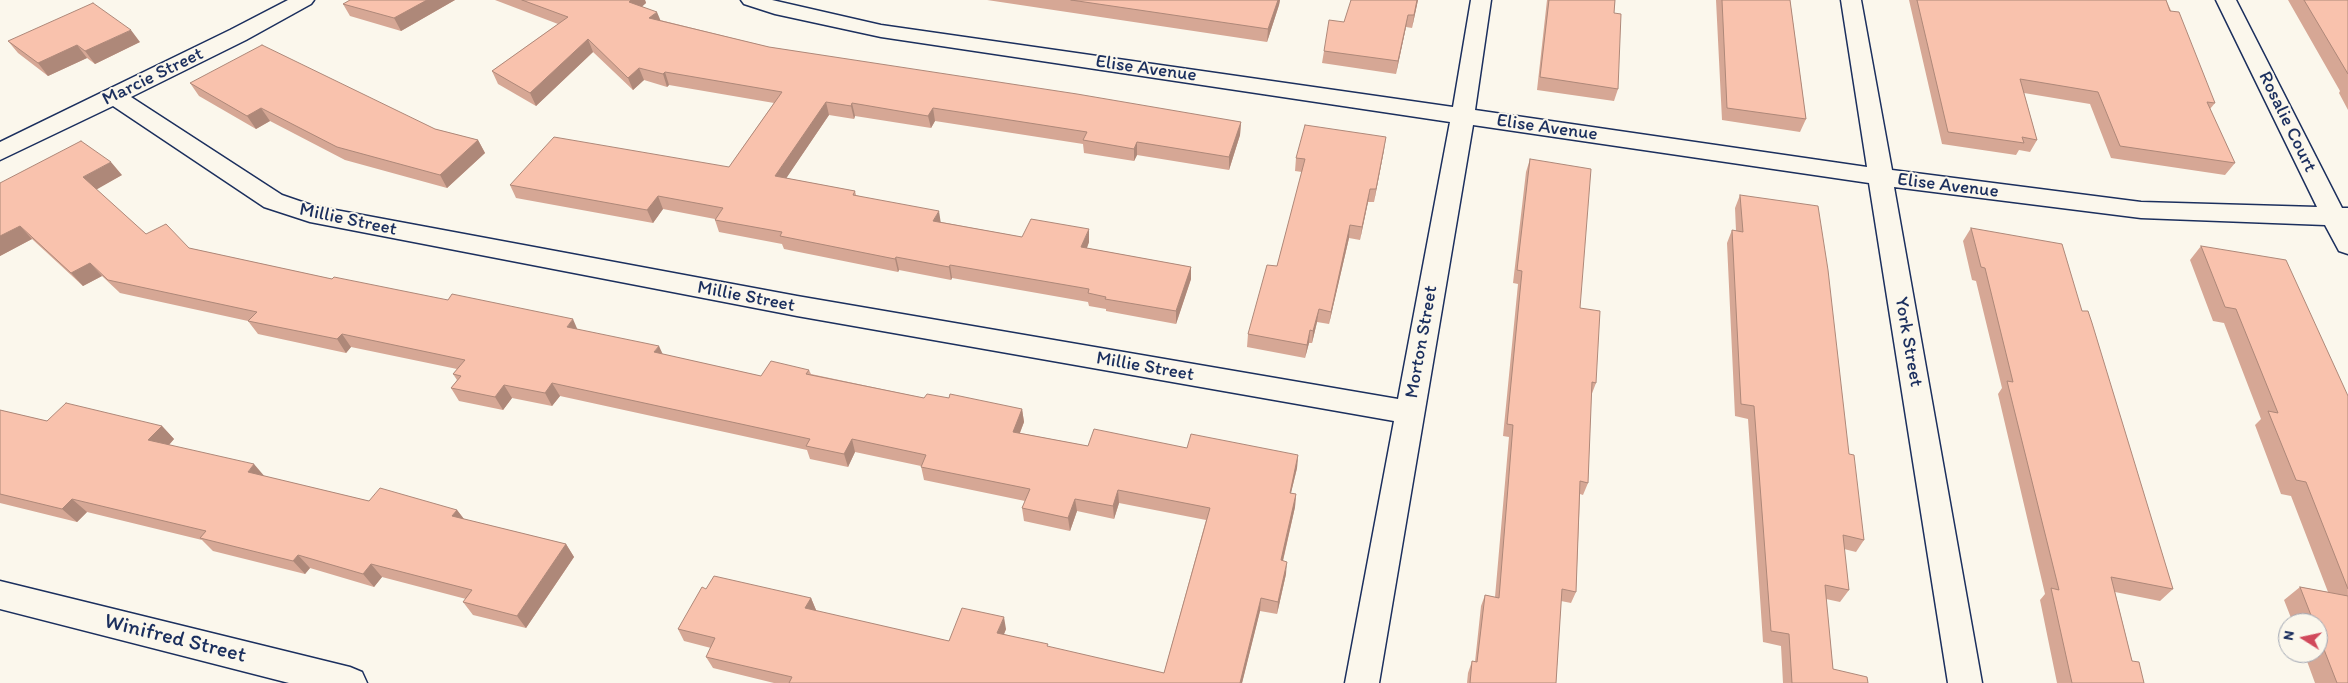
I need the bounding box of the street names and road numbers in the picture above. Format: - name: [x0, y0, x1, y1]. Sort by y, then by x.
- street label: Marcie Street: [99, 43, 207, 111]
- street label: Elise Avenue: [1094, 51, 1198, 87]
- street label: Rosalie Court: [2253, 68, 2321, 176]
- street label: Elise Avenue: [1495, 110, 1599, 146]
- street label: Elise Avenue: [1896, 168, 2000, 204]
- street label: Millie Street: [297, 199, 399, 241]
- street label: Millie Street: [695, 276, 797, 318]
- street label: Morton Street: [1401, 284, 1443, 400]
- street label: York Street: [1889, 295, 1927, 389]
- street label: Millie Street: [1094, 347, 1196, 387]
- street label: Winifred Street: [101, 609, 249, 669]

